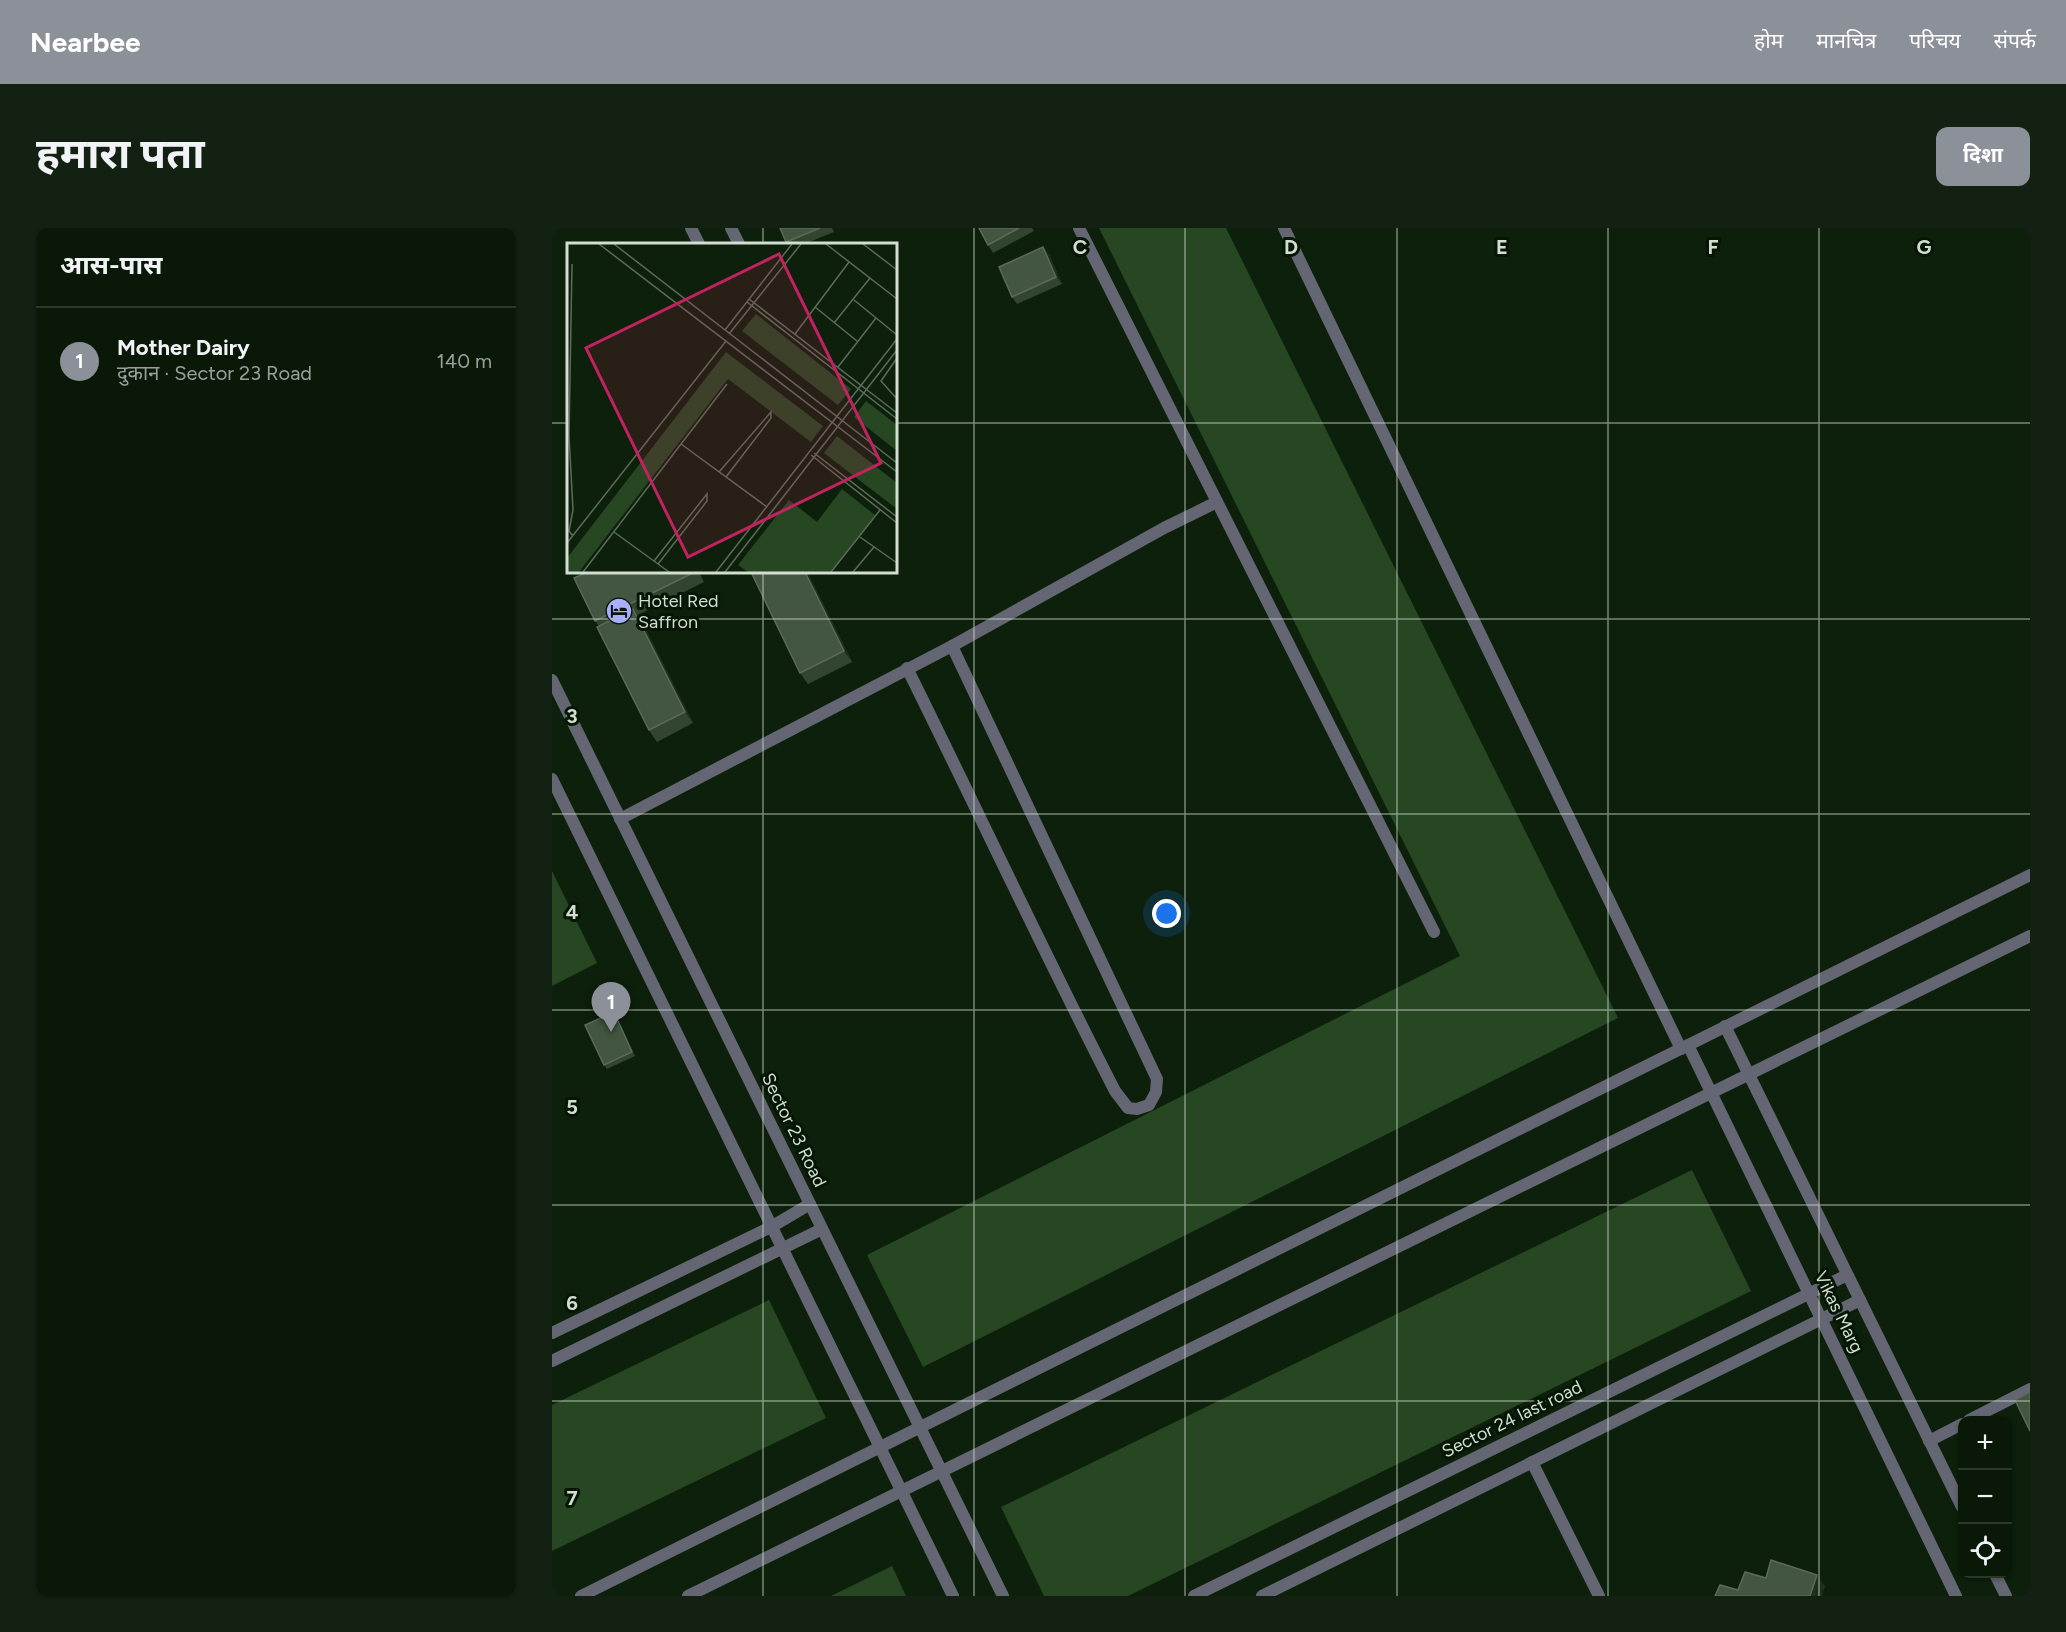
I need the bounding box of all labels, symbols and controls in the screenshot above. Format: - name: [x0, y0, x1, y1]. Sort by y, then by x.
- text: Nearbee: [30, 25, 140, 59]
- text: होम: [1754, 28, 1783, 53]
- text: मानचित्र: [1816, 28, 1876, 53]
- text: परिचय: [1909, 28, 1961, 53]
- text: संपर्क: [1994, 28, 2036, 53]
- button: दिशा: [1936, 127, 2030, 186]
- text: हमारा पता: [36, 128, 205, 179]
- text: C: [1073, 235, 1087, 259]
- text: D: [1284, 235, 1298, 259]
- text: E: [1496, 235, 1508, 259]
- text: F: [1707, 235, 1719, 259]
- text: G: [1917, 235, 1932, 259]
- inset map: [567, 243, 897, 573]
- text: आस-पास: [60, 249, 162, 281]
- text: Mother Dairy: [117, 334, 250, 361]
- text: 1: [75, 349, 84, 373]
- text: 140 m: [437, 349, 492, 373]
- text: दुकान · Sector 23 Road: [117, 361, 312, 385]
- place label: Hotel Red Saffron: [638, 590, 719, 633]
- hotel icon: Hotel Red Saffron: [604, 596, 634, 626]
- text: 3: [566, 704, 578, 728]
- your location: [1152, 899, 1181, 928]
- text: 4: [566, 900, 579, 924]
- pin: 1: [592, 982, 630, 1032]
- street label: Sector 23 Road: [757, 1069, 831, 1191]
- text: 5: [566, 1095, 578, 1119]
- street label: Vikas Marg: [1810, 1268, 1868, 1356]
- text: 6: [566, 1291, 578, 1315]
- street label: Sector 24 last road: [1438, 1376, 1586, 1462]
- map controls: [1958, 1416, 2012, 1578]
- button: +: [1958, 1416, 2012, 1470]
- button: −: [1958, 1470, 2012, 1524]
- text: 7: [566, 1486, 578, 1510]
- button: locate: [1958, 1524, 2012, 1578]

